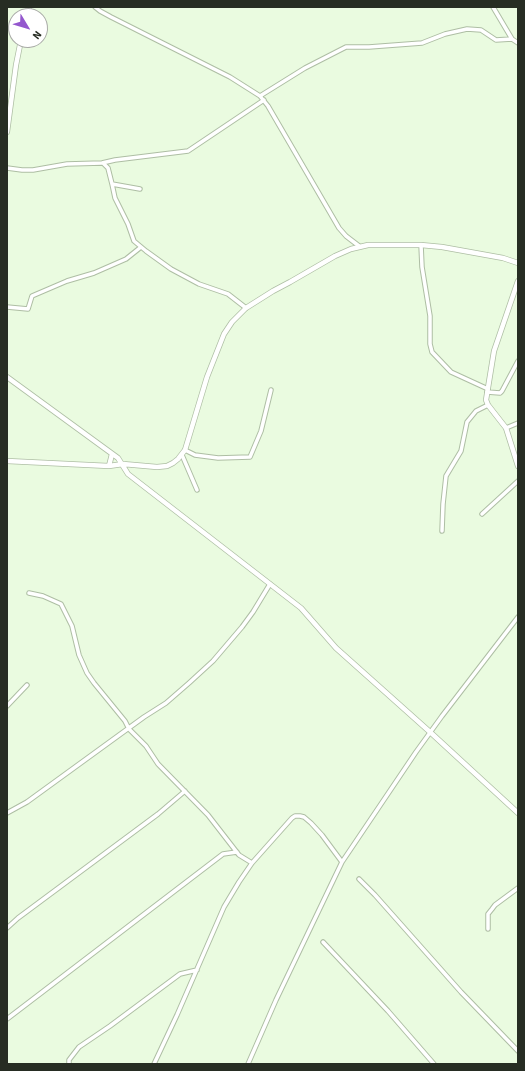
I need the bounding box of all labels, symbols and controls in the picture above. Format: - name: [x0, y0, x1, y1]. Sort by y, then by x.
- north arrow: [8, 8, 48, 48]
- text: N: [29, 28, 45, 43]

